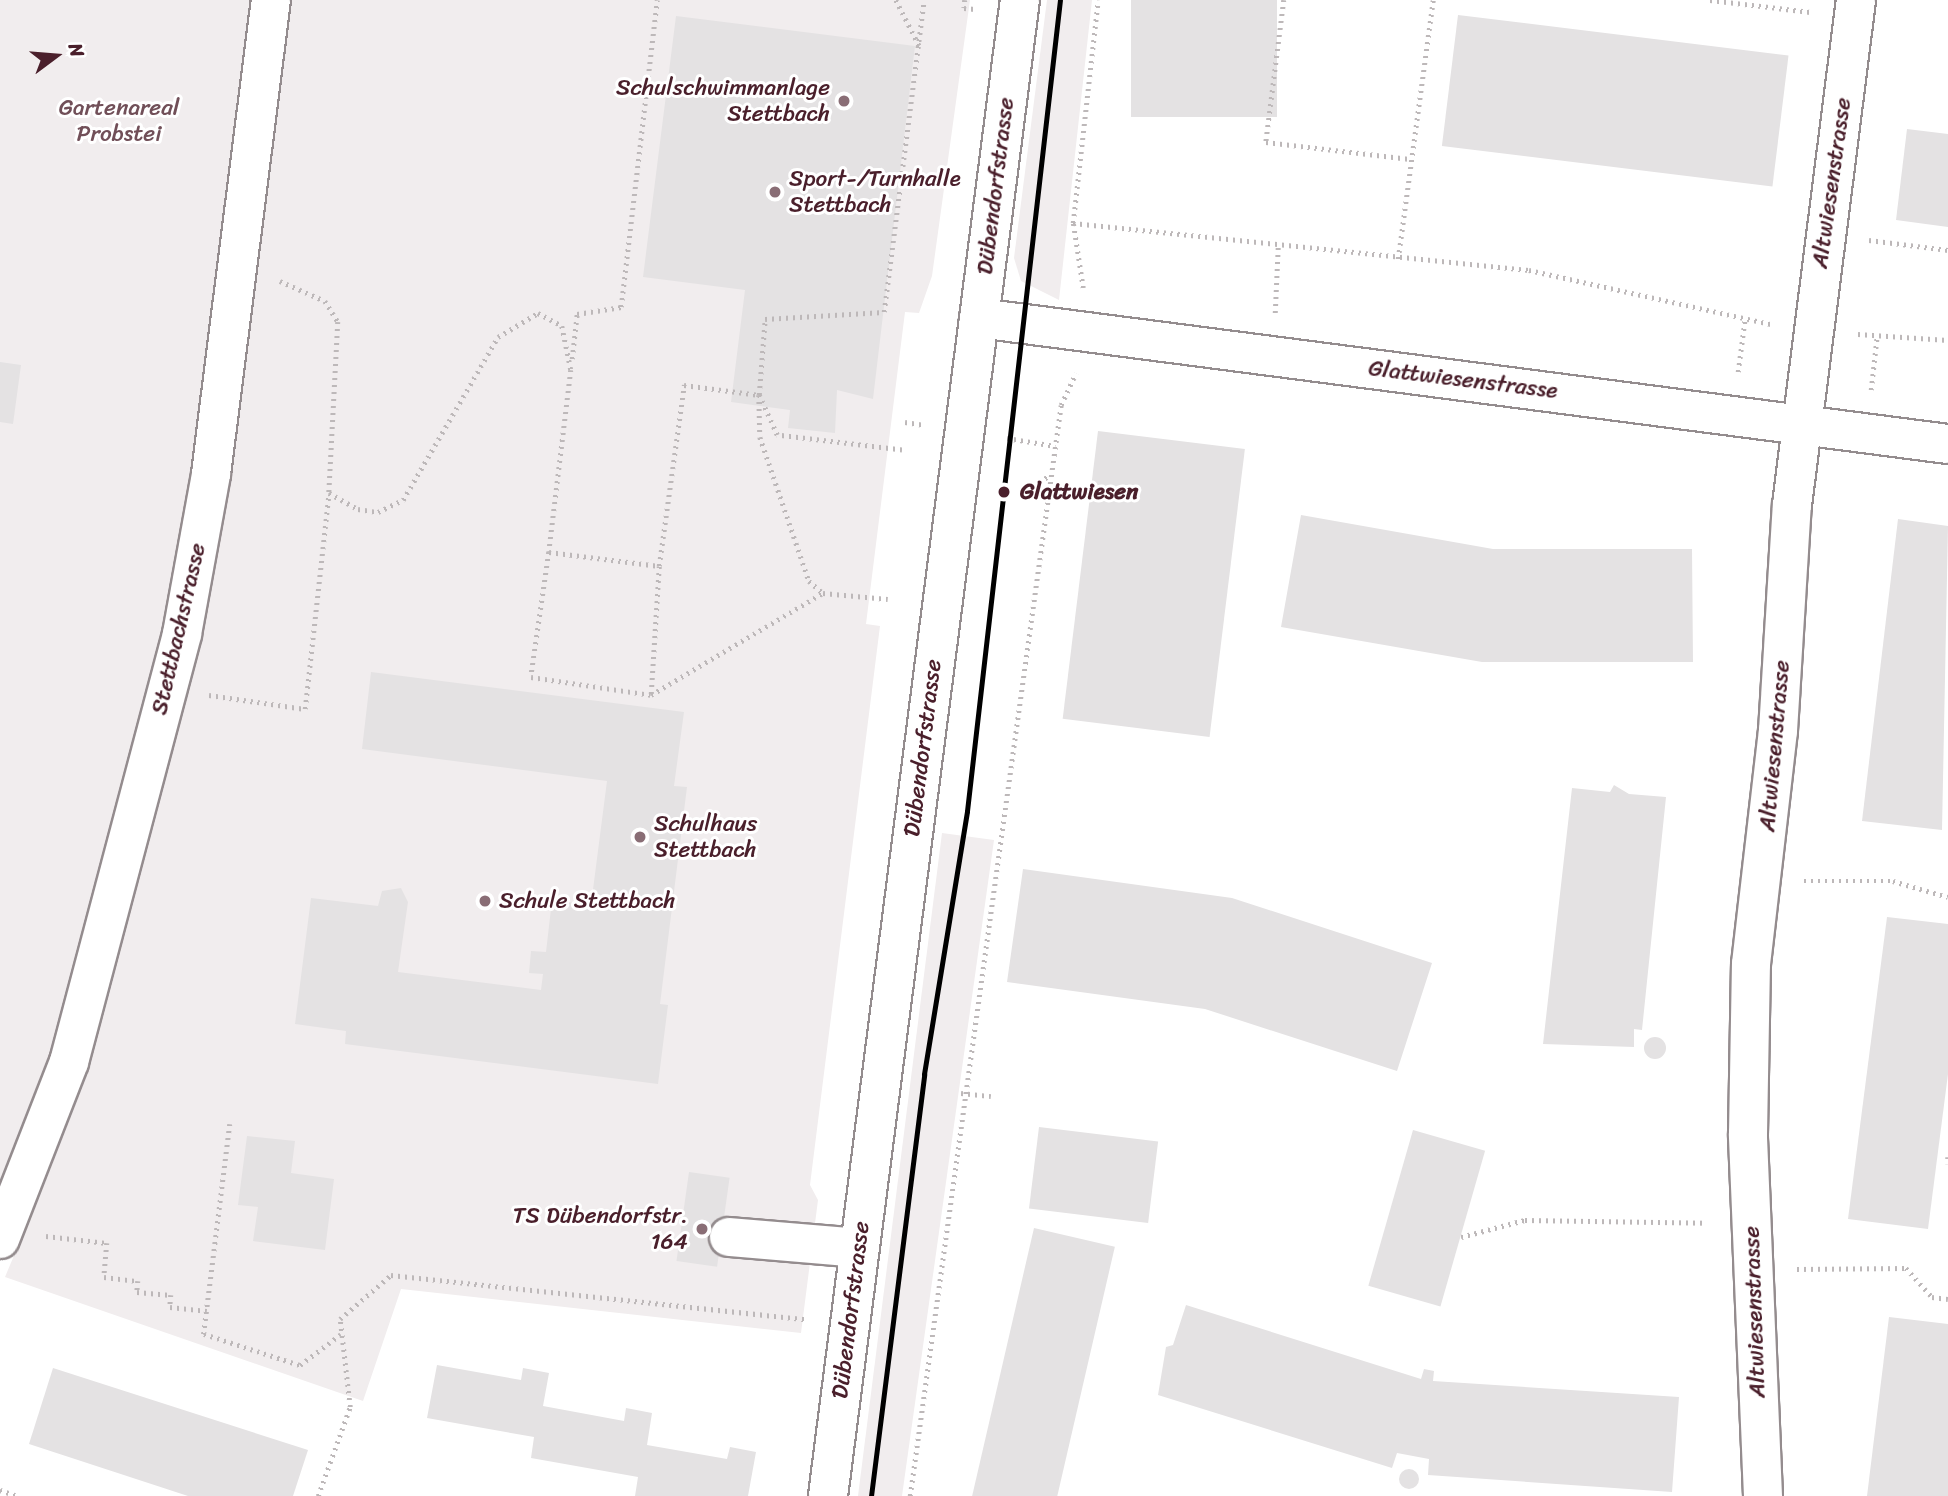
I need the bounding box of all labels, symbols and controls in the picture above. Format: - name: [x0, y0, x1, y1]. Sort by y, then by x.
- north arrow: [21, 21, 91, 91]
- text: N: [59, 39, 94, 61]
- place label: Schulschwimmanlage Stettbach: [616, 74, 830, 128]
- marker: Schulschwimmanlage Stettbach: [836, 93, 852, 109]
- park label: Gartenareal Probstei: [59, 94, 179, 148]
- street label: Dübendorfstrasse: [971, 96, 1021, 276]
- street label: Altwiesenstrasse: [1806, 96, 1858, 270]
- place label: Sport-/Turnhalle Stettbach: [789, 165, 961, 219]
- marker: Sport-/Turnhalle Stettbach: [767, 184, 783, 200]
- street label: Glattwiesenstrasse: [1367, 355, 1559, 405]
- place label: Glattwiesen: [1020, 478, 1138, 506]
- marker: Glattwiesen: [994, 482, 1014, 502]
- street label: Stettbachstrasse: [146, 540, 212, 718]
- street label: Dübendorfstrasse: [898, 658, 948, 838]
- street label: Altwiesenstrasse: [1754, 659, 1796, 833]
- place label: Schulhaus Stettbach: [654, 810, 757, 864]
- marker: Schulhaus Stettbach: [632, 829, 648, 845]
- place label: Schule Stettbach: [499, 887, 676, 915]
- marker: Schule Stettbach: [477, 893, 493, 909]
- place label: TS Dübendorfstr. 164: [513, 1202, 688, 1256]
- street label: Dübendorfstrasse: [826, 1220, 876, 1400]
- marker: TS Dübendorfstr. 164: [694, 1221, 710, 1237]
- street label: Altwiesenstrasse: [1738, 1226, 1772, 1398]

